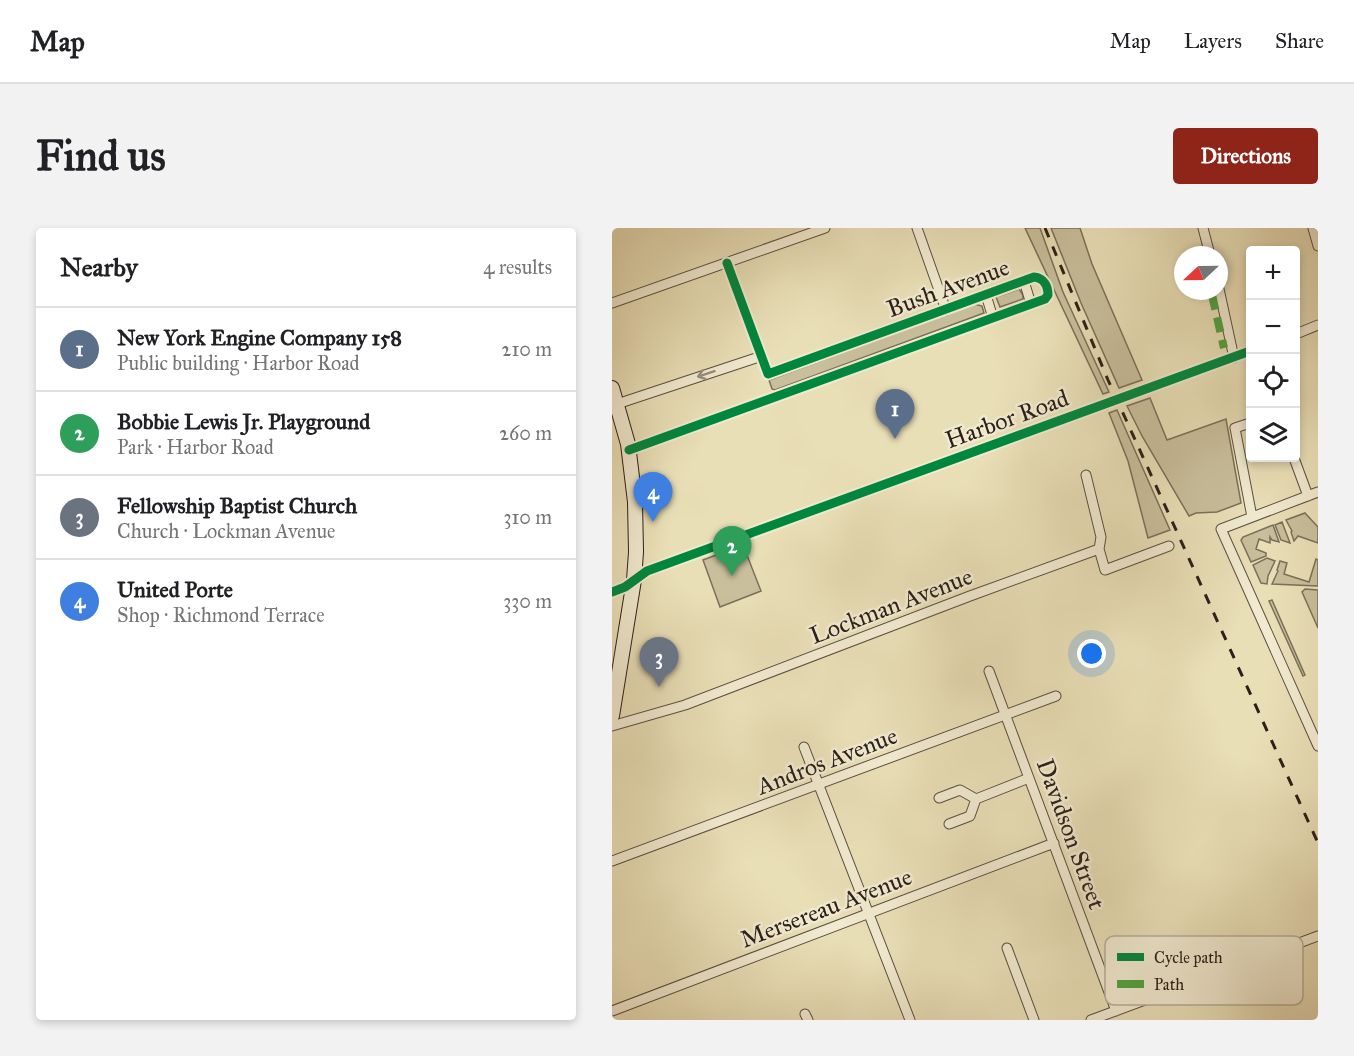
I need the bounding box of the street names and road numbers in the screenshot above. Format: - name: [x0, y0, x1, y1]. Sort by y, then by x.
- street label: Bush Avenue: [883, 252, 1013, 324]
- street label: Harbor Road: [941, 383, 1073, 455]
- street label: Lockman Avenue: [805, 561, 977, 651]
- street label: Andros Avenue: [751, 720, 902, 802]
- street label: Davidson Street: [1030, 755, 1112, 914]
- street label: Mersereau Avenue: [736, 862, 916, 954]

